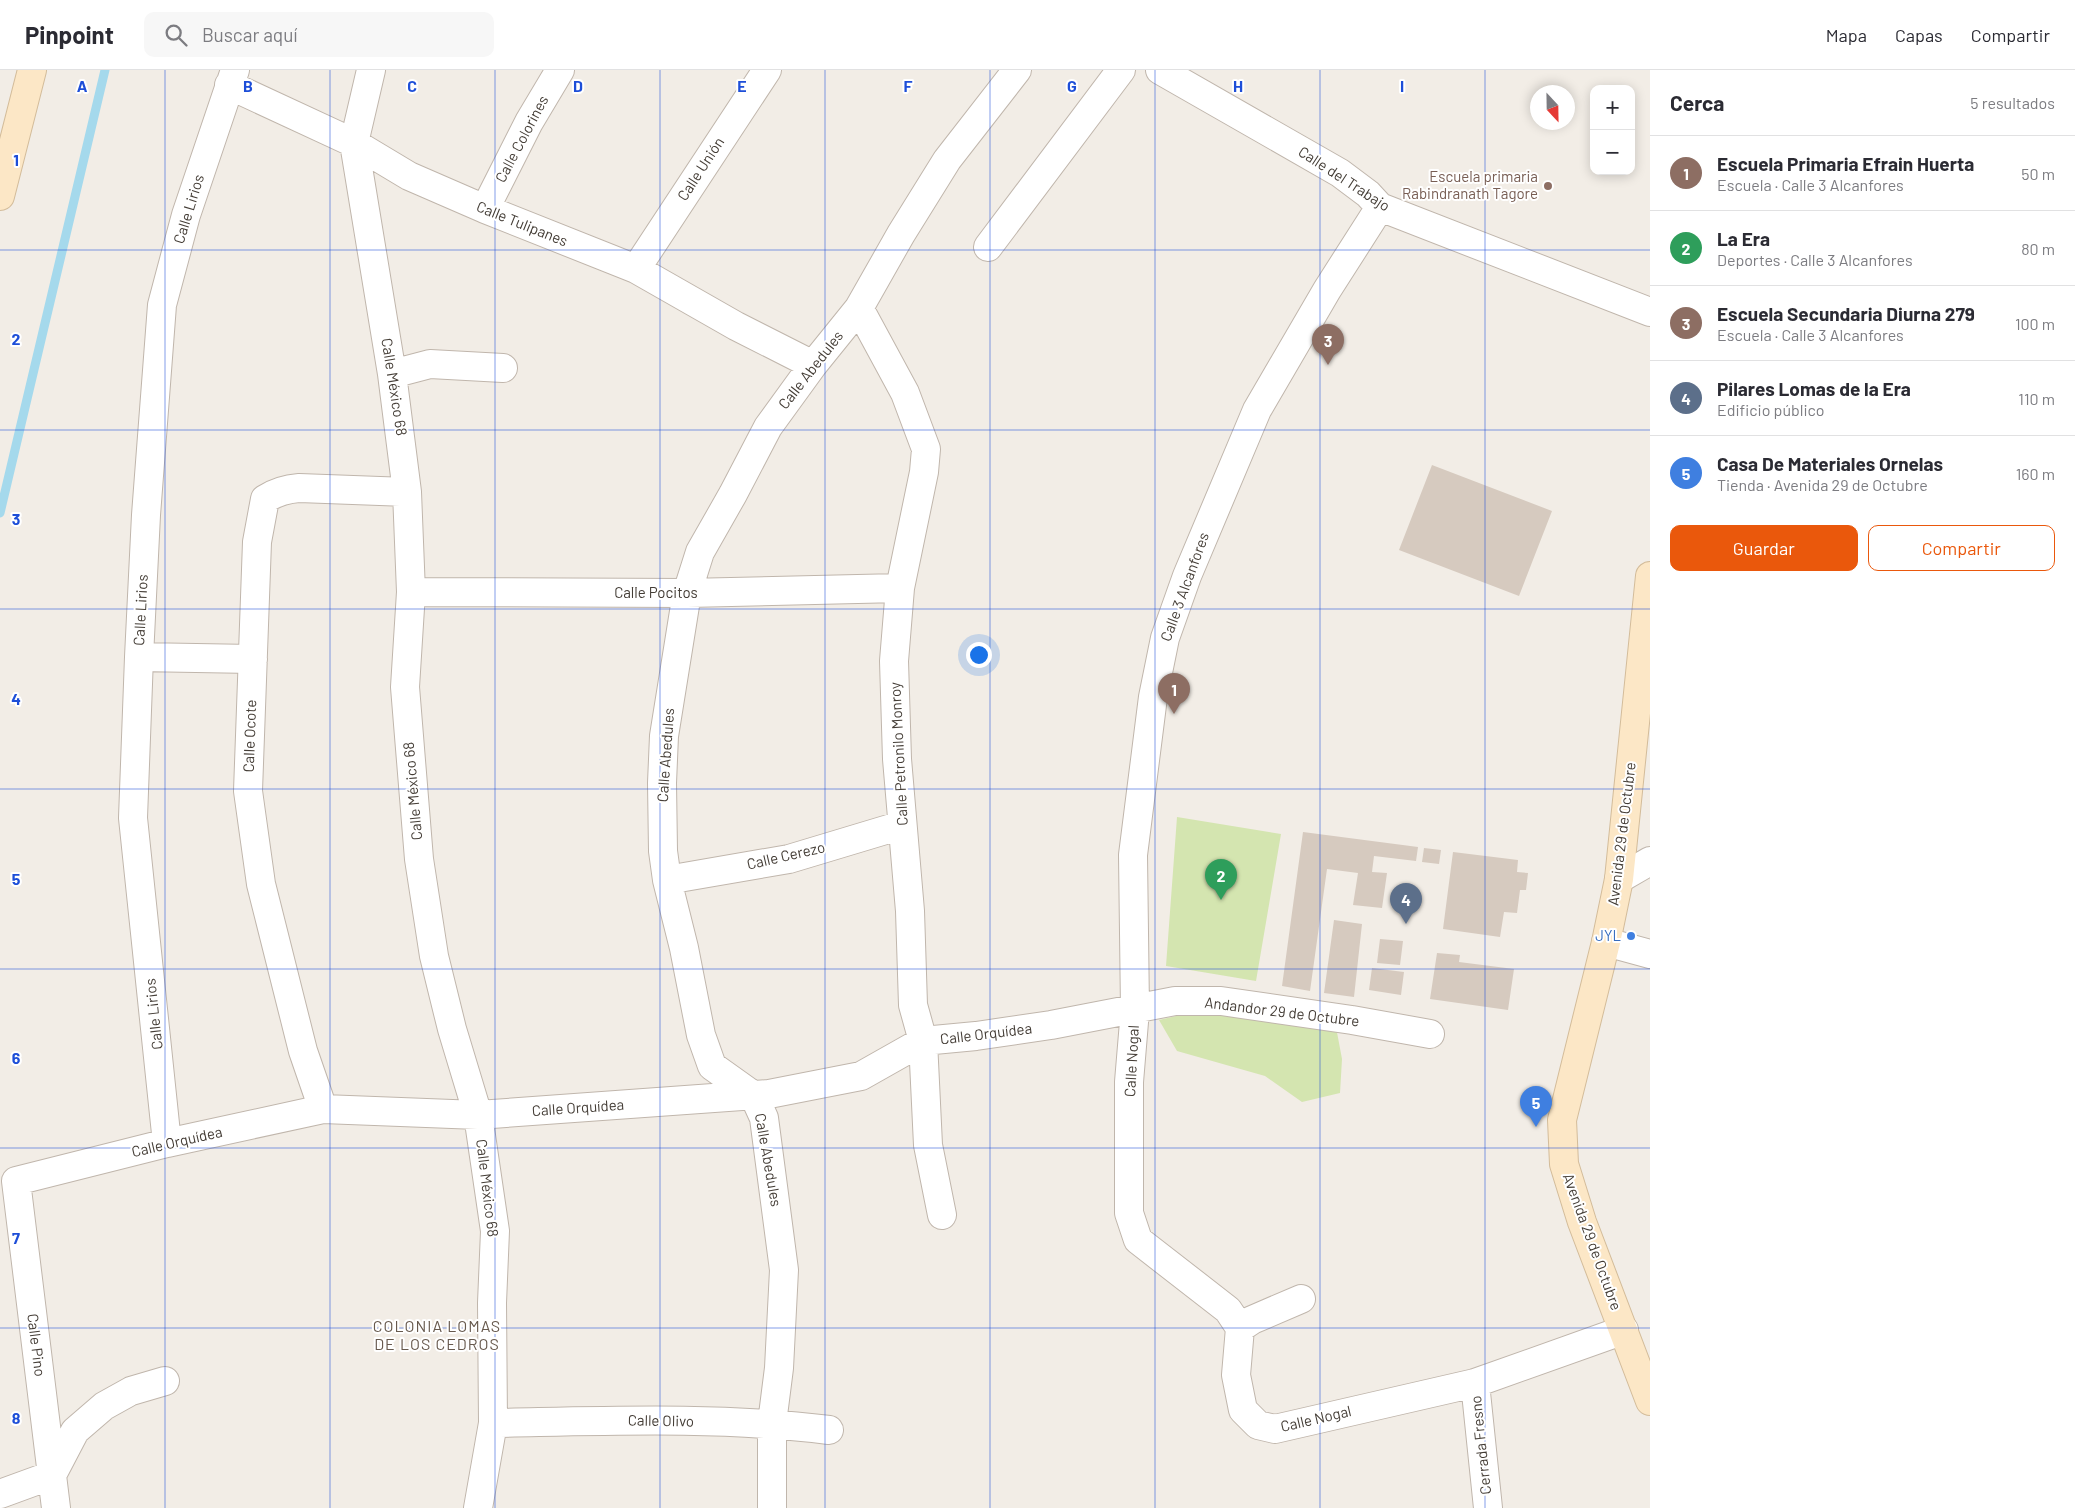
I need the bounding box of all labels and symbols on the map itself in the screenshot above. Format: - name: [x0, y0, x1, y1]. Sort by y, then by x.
- text: A: [77, 76, 88, 95]
- text: B: [243, 76, 253, 95]
- text: C: [407, 76, 417, 95]
- text: D: [573, 76, 583, 95]
- text: E: [737, 76, 747, 95]
- text: F: [904, 76, 913, 95]
- text: G: [1067, 76, 1077, 95]
- text: H: [1233, 76, 1243, 95]
- text: I: [1400, 76, 1404, 95]
- north arrow: [1530, 85, 1575, 130]
- street label: Calle Colorines: [491, 92, 552, 185]
- street label: Calle Unión: [673, 133, 727, 204]
- street label: Calle del Trabajo: [1295, 142, 1394, 215]
- text: 1: [13, 150, 19, 169]
- place label: Escuela primaria Rabindranath Tagore: [1402, 167, 1538, 202]
- street label: Calle Lirios: [169, 172, 207, 246]
- marker: Escuela primaria Rabindranath Tagore: [1542, 180, 1554, 192]
- street label: Calle Tulipanes: [474, 197, 571, 250]
- pin: 3: [1312, 324, 1344, 365]
- street label: Calle Abedules: [774, 327, 846, 412]
- text: 2: [12, 329, 21, 348]
- street label: Calle México 68: [378, 337, 412, 437]
- text: 3: [12, 509, 20, 528]
- street label: Calle 3 Alcanfores: [1156, 530, 1212, 644]
- street label: Calle Lirios: [129, 574, 151, 646]
- street label: Calle Pocitos: [614, 583, 698, 601]
- your location: [966, 642, 992, 668]
- pin: 1: [1158, 673, 1190, 714]
- street label: Calle Petronilo Monroy: [885, 682, 911, 826]
- text: 4: [11, 689, 21, 708]
- street label: Calle Ocote: [239, 699, 259, 773]
- street label: Calle Abedules: [653, 707, 677, 803]
- street label: Calle México 68: [399, 741, 425, 841]
- street label: Avenida 29 de Octubre: [1603, 761, 1639, 907]
- street label: Calle Cerezo: [745, 837, 827, 873]
- pin: 2: [1205, 859, 1237, 900]
- text: 5: [12, 869, 21, 888]
- pin: 4: [1390, 883, 1422, 924]
- place label: JYL: [1595, 926, 1621, 944]
- marker: JYL: [1625, 930, 1637, 942]
- street label: Calle Lirios: [140, 978, 166, 1051]
- street label: Andandor 29 de Octubre: [1204, 993, 1361, 1029]
- street label: Calle Orquídea: [939, 1018, 1033, 1048]
- street label: Calle Nogal: [1120, 1025, 1142, 1097]
- text: 6: [12, 1048, 21, 1067]
- pin: 5: [1520, 1086, 1552, 1127]
- street label: Calle Orquídea: [531, 1095, 625, 1119]
- street label: Calle Abedules: [752, 1112, 786, 1208]
- street label: Calle Orquídea: [130, 1122, 224, 1160]
- street label: Calle México 68: [473, 1138, 503, 1238]
- street label: Avenida 29 de Octubre: [1560, 1171, 1626, 1313]
- text: 7: [12, 1228, 20, 1247]
- street label: Calle Pino: [24, 1312, 50, 1377]
- district label: COLONIA LOMAS DE LOS CEDROS: [373, 1316, 501, 1353]
- street label: Cerrada Fresno: [1466, 1395, 1494, 1495]
- street label: Calle Nogal: [1279, 1401, 1353, 1435]
- text: 8: [12, 1408, 21, 1427]
- street label: Calle Olivo: [628, 1410, 694, 1430]

